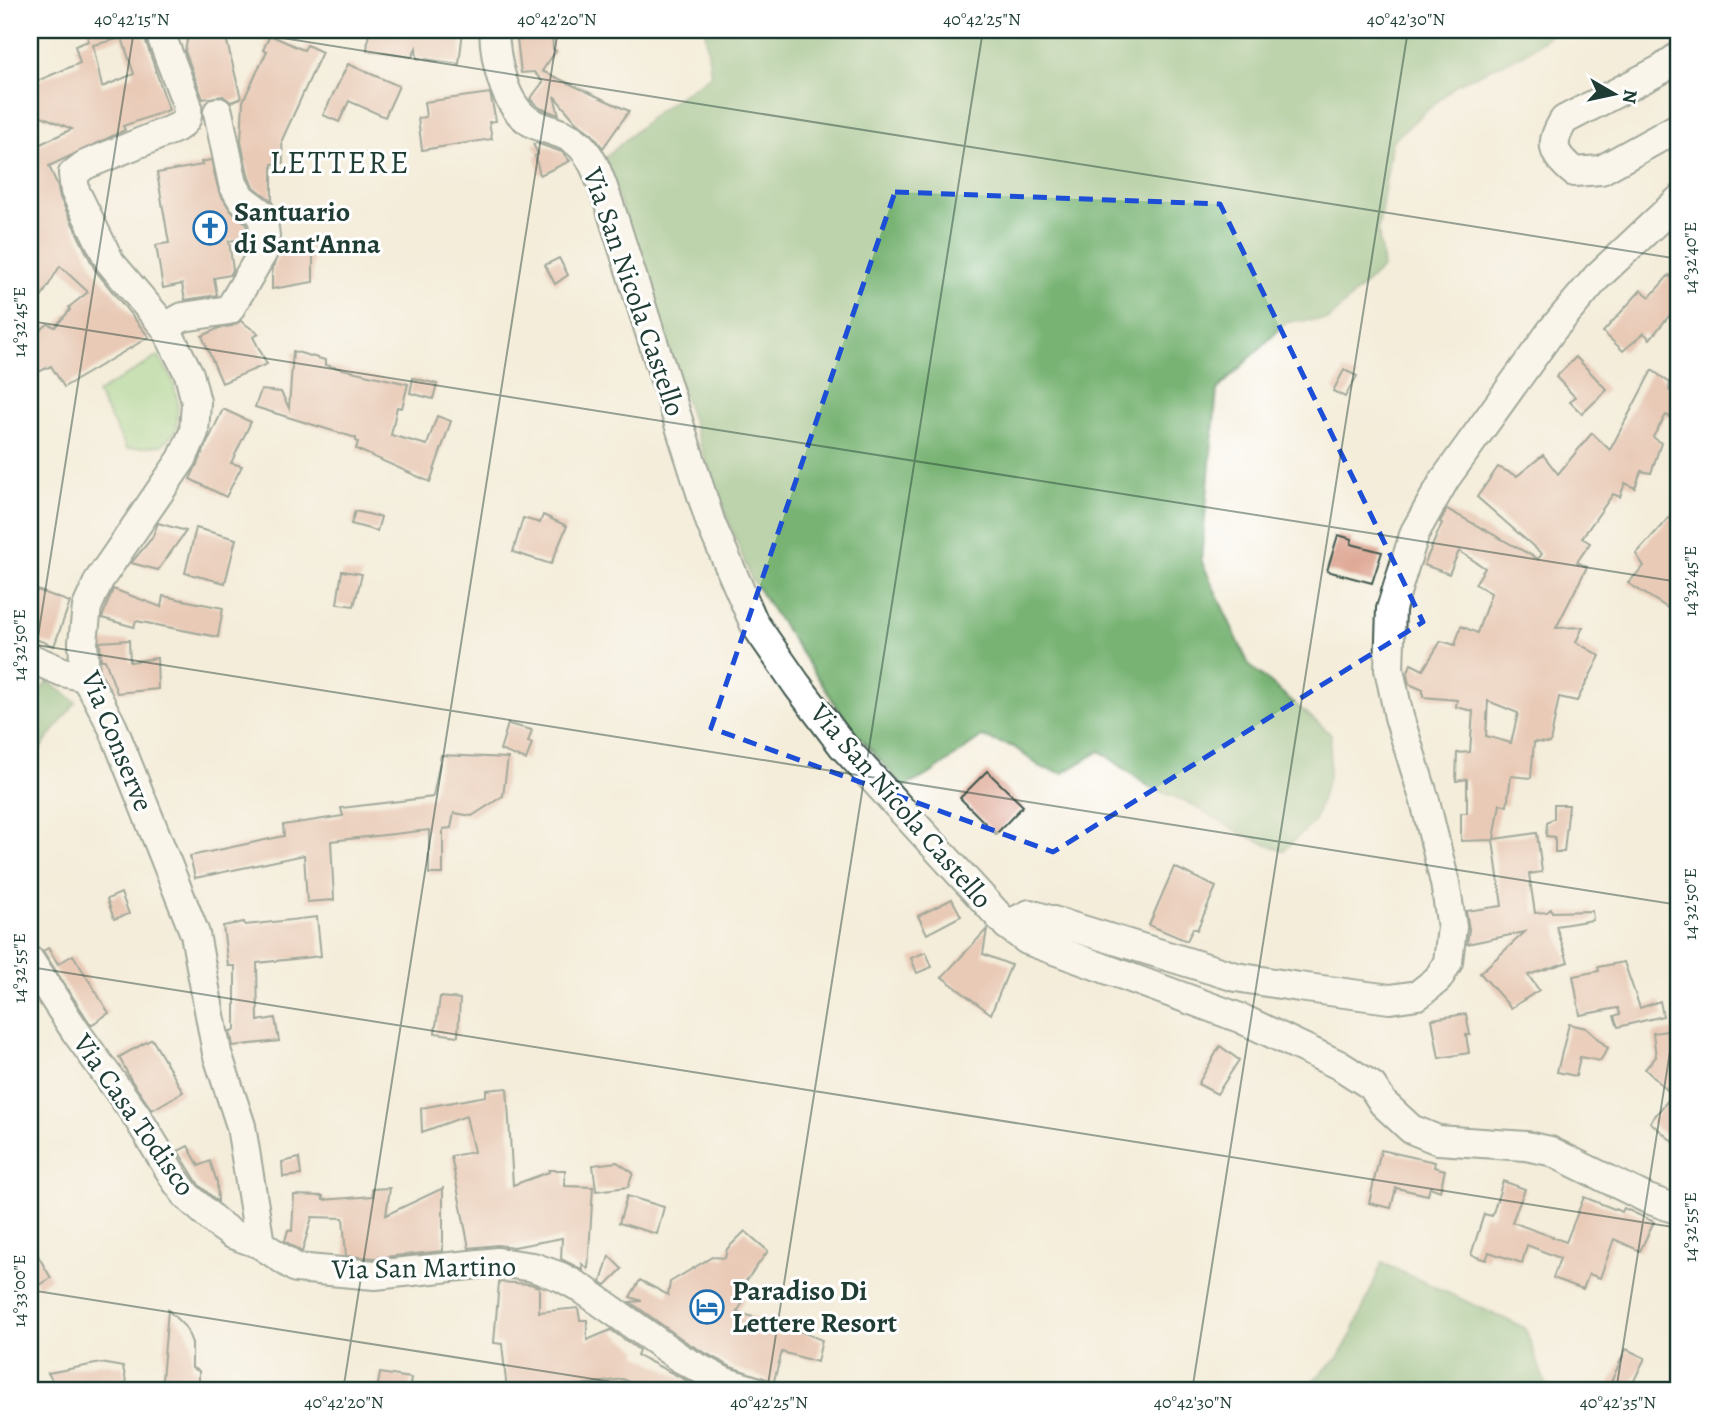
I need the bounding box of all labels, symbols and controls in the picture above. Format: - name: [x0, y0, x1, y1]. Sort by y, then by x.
- text: 40°42'15"N: [94, 7, 170, 31]
- text: 40°42'20"N: [517, 7, 597, 31]
- text: 40°42'25"N: [943, 7, 1021, 31]
- text: 40°42'30"N: [1367, 7, 1445, 31]
- north arrow: [1580, 60, 1650, 130]
- text: N: [1616, 88, 1644, 106]
- district label: LETTERE: [269, 140, 411, 184]
- street label: Via San Nicola Castello: [573, 162, 694, 421]
- place label: Santuario di Sant'Anna: [234, 193, 381, 263]
- church icon: Santuario di Sant'Anna: [191, 209, 229, 247]
- text: 14°32'40"E: [1678, 222, 1702, 294]
- text: 14°32'45"E: [7, 287, 31, 357]
- text: 14°32'45"E: [1678, 546, 1702, 616]
- text: 14°32'50"E: [7, 609, 31, 681]
- street label: Via Conserve: [71, 664, 162, 817]
- street label: Via San Nicola Castello: [801, 694, 1001, 917]
- text: 14°32'50"E: [1678, 868, 1702, 940]
- text: 14°32'55"E: [7, 933, 31, 1003]
- street label: Via Casa Todisco: [63, 1025, 204, 1204]
- text: 14°32'55"E: [1678, 1192, 1702, 1262]
- street label: Via San Martino: [331, 1247, 516, 1289]
- text: 14°33'00"E: [7, 1254, 31, 1328]
- place label: Paradiso Di Lettere Resort: [732, 1272, 897, 1342]
- hotel icon: Paradiso Di Lettere Resort: [688, 1288, 726, 1326]
- text: 40°42'20"N: [304, 1390, 384, 1414]
- text: 40°42'25"N: [730, 1390, 808, 1414]
- text: 40°42'30"N: [1154, 1390, 1232, 1414]
- text: 40°42'35"N: [1580, 1390, 1656, 1414]

